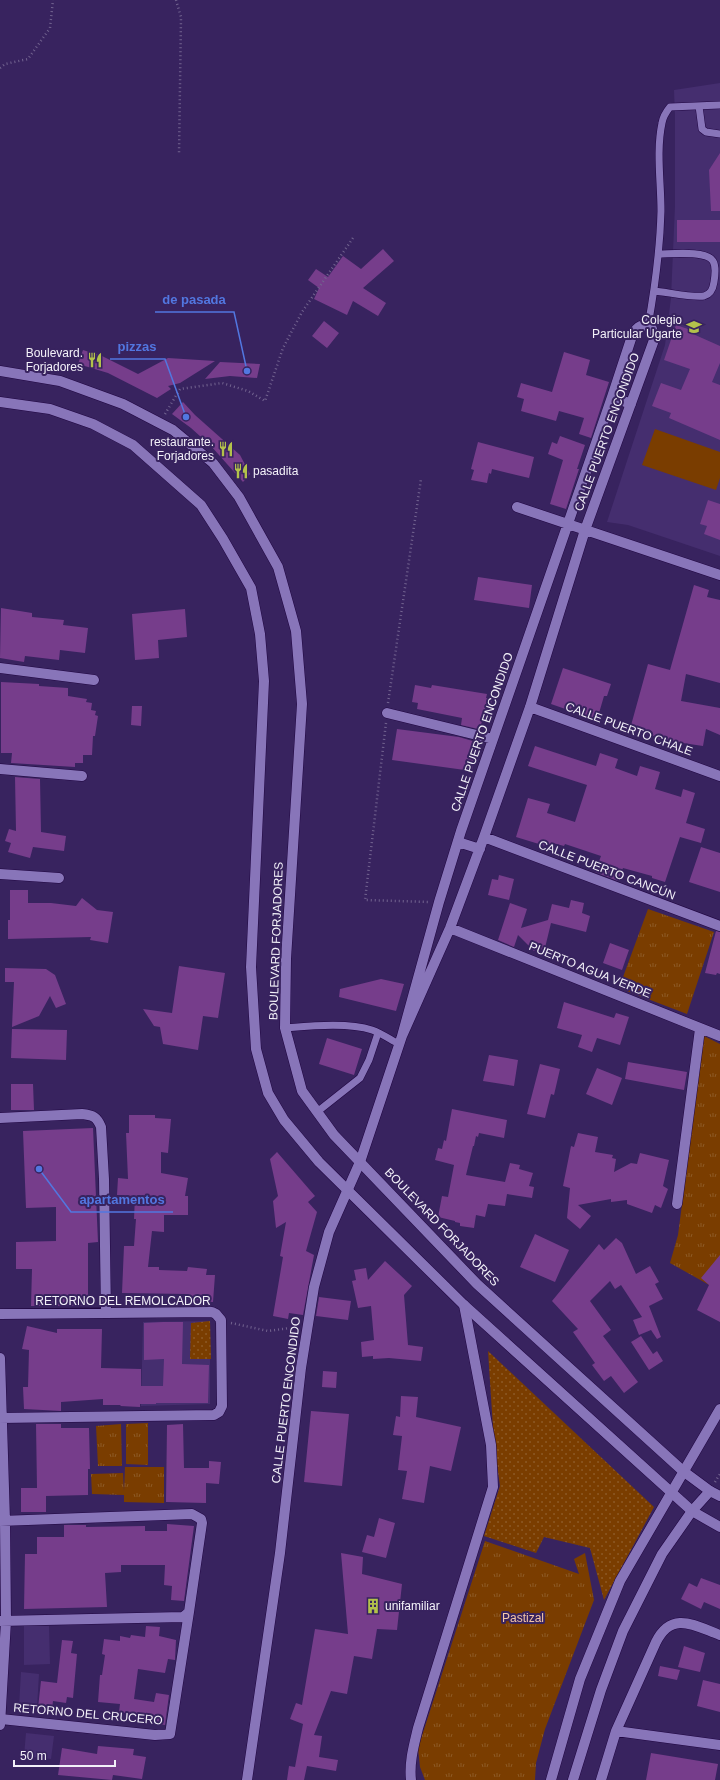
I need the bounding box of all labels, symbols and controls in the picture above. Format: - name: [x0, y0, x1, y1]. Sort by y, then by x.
- callout: de pasada: [155, 287, 234, 312]
- text: de pasada: [162, 292, 227, 307]
- place label: Colegio Particular Ugarte: [592, 313, 682, 341]
- school or university icon: Colegio Particular Ugarte: [685, 318, 703, 336]
- callout: pizzas: [110, 334, 165, 359]
- text: pizzas: [117, 339, 157, 354]
- place label: Boulevard. Forjadores: [26, 346, 83, 374]
- restaurant icon: Boulevard. Forjadores: [86, 351, 104, 369]
- street label: CALLE PUERTO ENCONDIDO: [572, 351, 642, 513]
- place label: restaurante. Forjadores: [150, 435, 214, 463]
- restaurant icon: restaurante. Forjadores: [217, 440, 235, 458]
- restaurant icon: pasadita: [232, 462, 250, 480]
- place label: pasadita: [253, 464, 299, 478]
- street label: CALLE PUERTO ENCONDIDO: [448, 650, 516, 814]
- street label: CALLE PUERTO CHALE: [564, 699, 694, 759]
- street label: CALLE PUERTO CANCÚN: [537, 836, 678, 903]
- street label: BOULEVARD FORJADORES: [266, 862, 286, 1020]
- street label: PUERTO AGUA VERDE: [527, 939, 653, 1001]
- street label: BOULEVARD FORJADORES: [382, 1165, 502, 1289]
- callout: apartamentos: [71, 1187, 173, 1212]
- text: apartamentos: [79, 1192, 165, 1207]
- street label: RETORNO DEL REMOLCADOR: [35, 1294, 211, 1308]
- street label: CALLE PUERTO ENCONDIDO: [269, 1316, 303, 1484]
- building icon: unifamiliar: [364, 1597, 382, 1615]
- place label: unifamiliar: [385, 1599, 440, 1613]
- park label: Pastizal: [502, 1611, 544, 1625]
- street label: RETORNO DEL CRUCERO: [13, 1700, 163, 1728]
- scale bar: [14, 1742, 115, 1768]
- text: 50 m: [20, 1749, 47, 1763]

